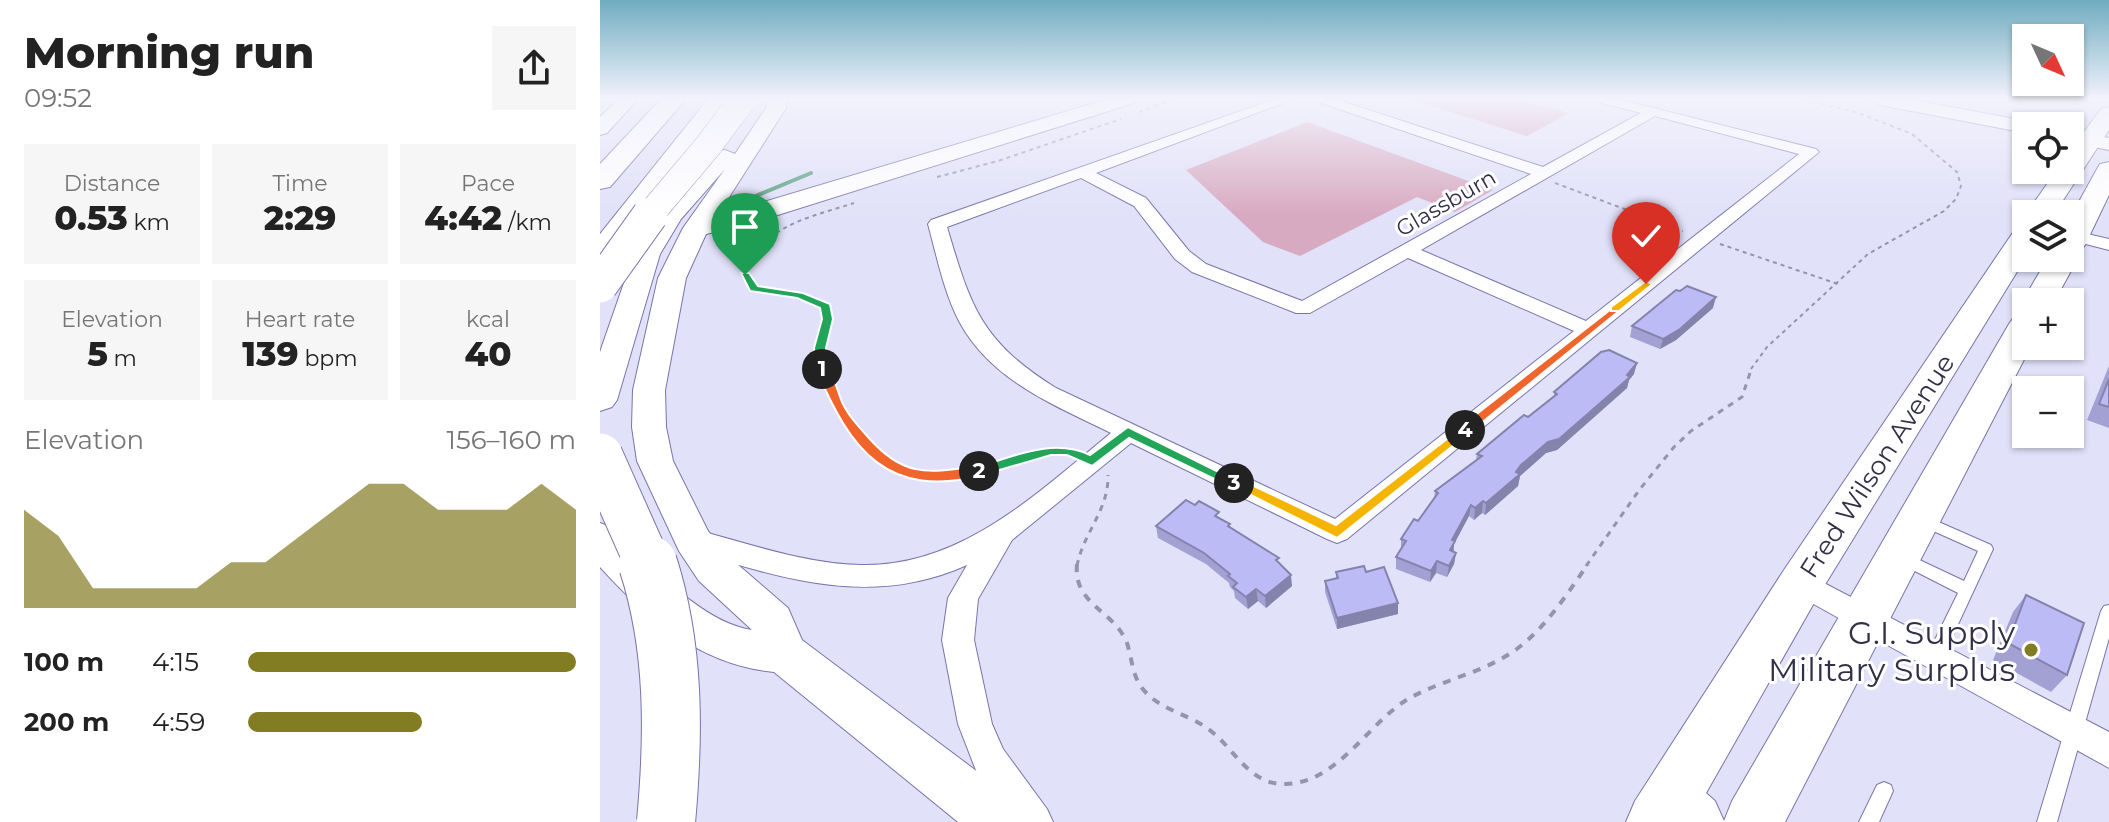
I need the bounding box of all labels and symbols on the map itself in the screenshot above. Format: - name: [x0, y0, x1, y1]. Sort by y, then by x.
- north arrow: [2012, 24, 2084, 96]
- street label: Glassburn: [1391, 164, 1501, 242]
- pin: [711, 193, 779, 275]
- pin: [1612, 202, 1680, 284]
- street label: Fred Wilson Avenue: [1793, 348, 1961, 584]
- pin: 1: [802, 349, 842, 389]
- pin: 4: [1445, 410, 1485, 450]
- pin: 2: [959, 451, 999, 491]
- pin: 3: [1214, 463, 1254, 503]
- place label: G.I. Supply Military Surplus: [1768, 613, 2016, 689]
- marker: G.I. Supply Military Surplus: [2022, 641, 2040, 659]

